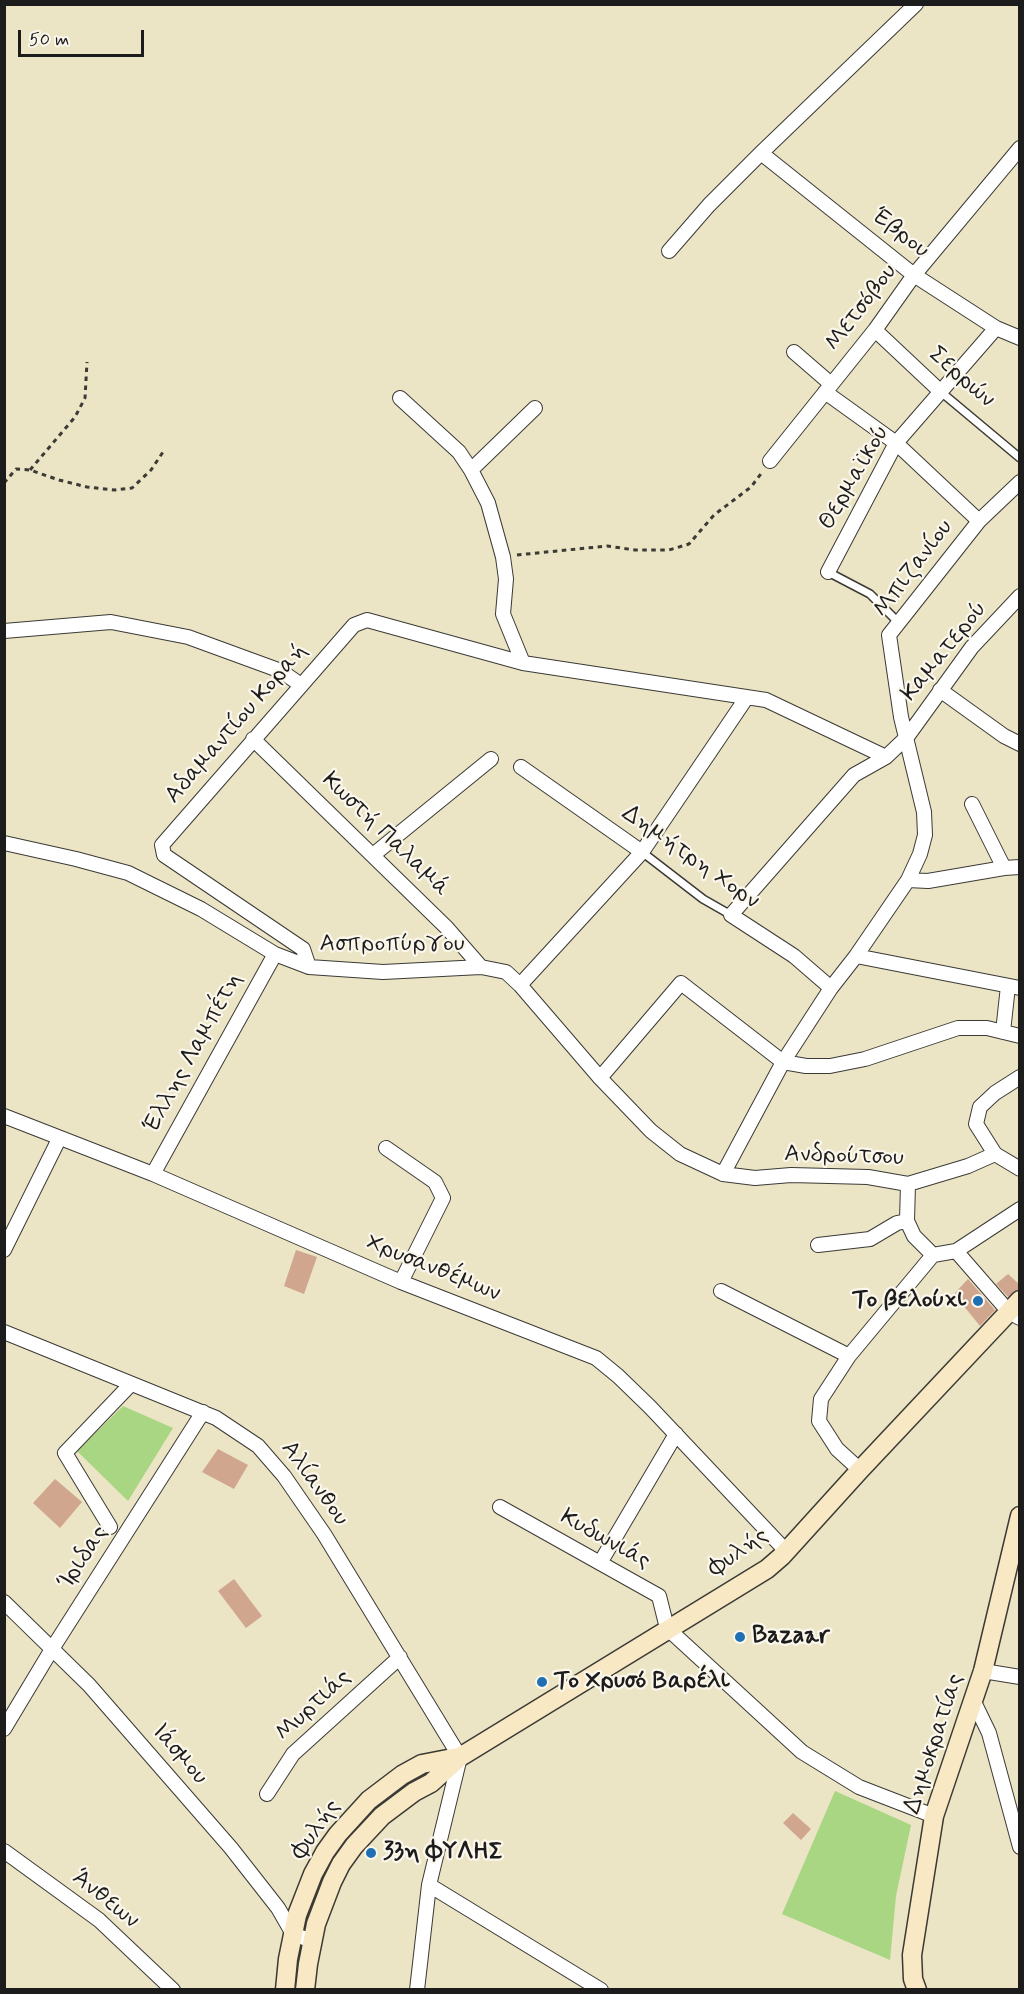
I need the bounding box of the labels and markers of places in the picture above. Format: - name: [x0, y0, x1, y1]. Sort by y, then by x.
- place label: Το βελούχι: [852, 1287, 966, 1315]
- marker: Το βελούχι: [971, 1294, 985, 1308]
- place label: Bazaar: [752, 1623, 830, 1651]
- marker: Bazaar: [733, 1630, 747, 1644]
- place label: Το Χρυσό Βαρέλι: [554, 1668, 730, 1696]
- marker: Το Χρυσό Βαρέλι: [535, 1675, 549, 1689]
- place label: 33η ΦΥΛΗΣ: [383, 1839, 503, 1867]
- marker: 33η ΦΥΛΗΣ: [364, 1846, 378, 1860]

